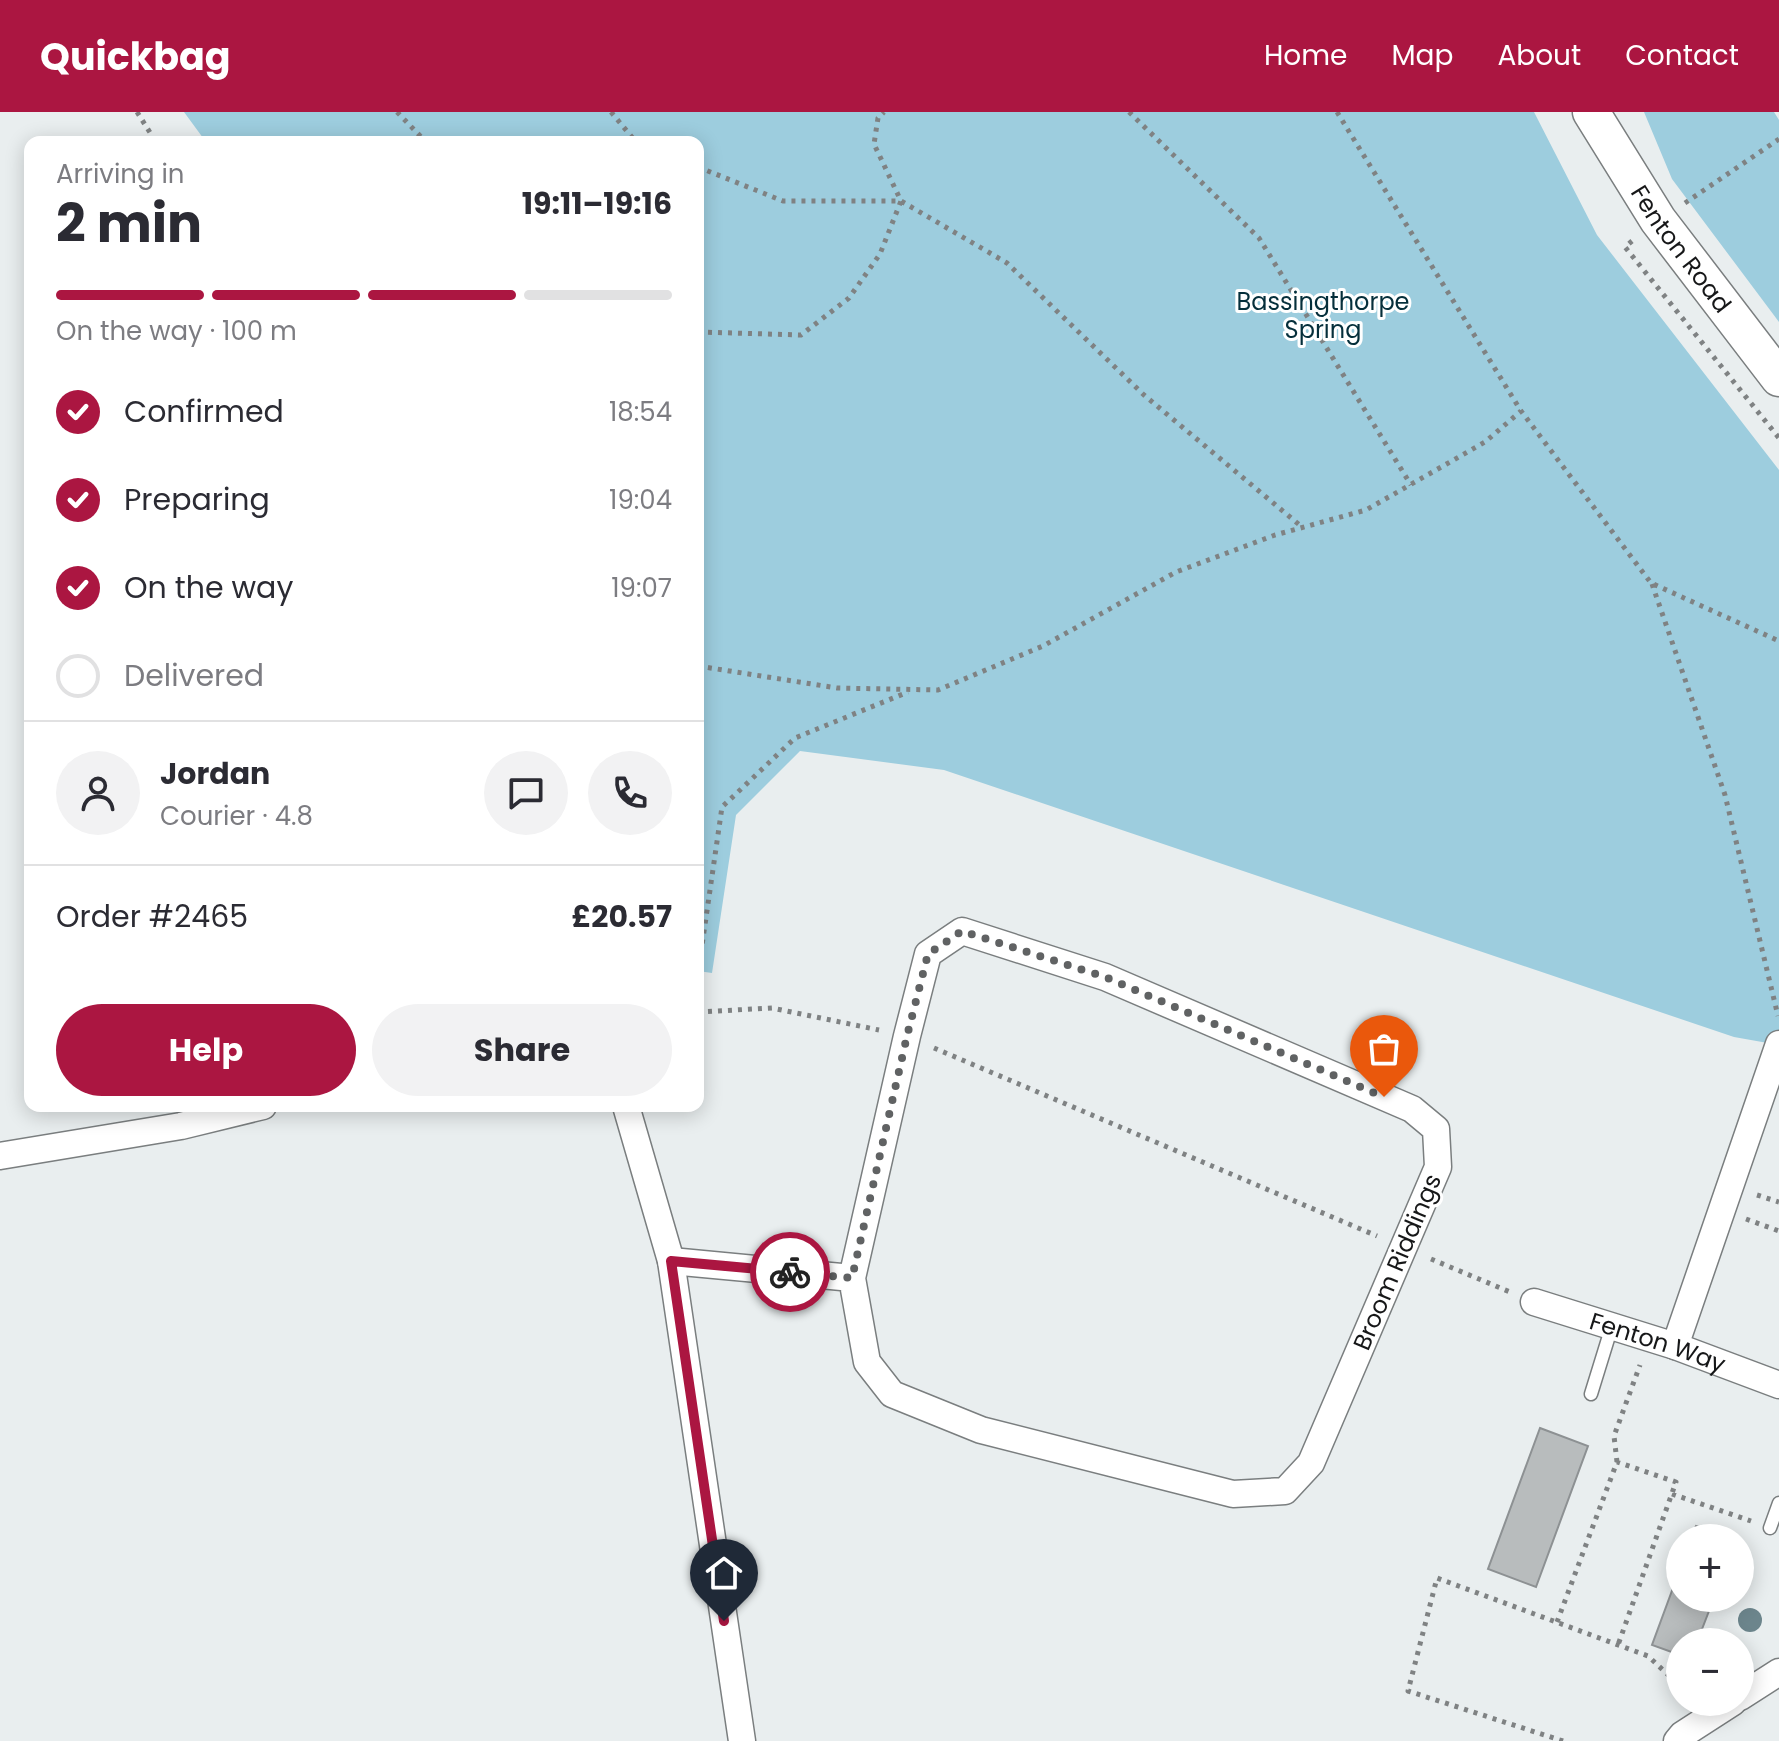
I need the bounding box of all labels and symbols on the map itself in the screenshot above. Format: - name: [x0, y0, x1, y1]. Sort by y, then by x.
- street label: Fenton Road: [1624, 179, 1739, 319]
- park label: Bassingthorpe Spring: [1237, 285, 1410, 346]
- pin: [1350, 1015, 1418, 1097]
- street label: Broom Riddings: [1345, 1169, 1449, 1355]
- courier: [750, 1232, 830, 1312]
- street label: Fenton Way: [1586, 1304, 1731, 1380]
- pin: [690, 1539, 758, 1621]

